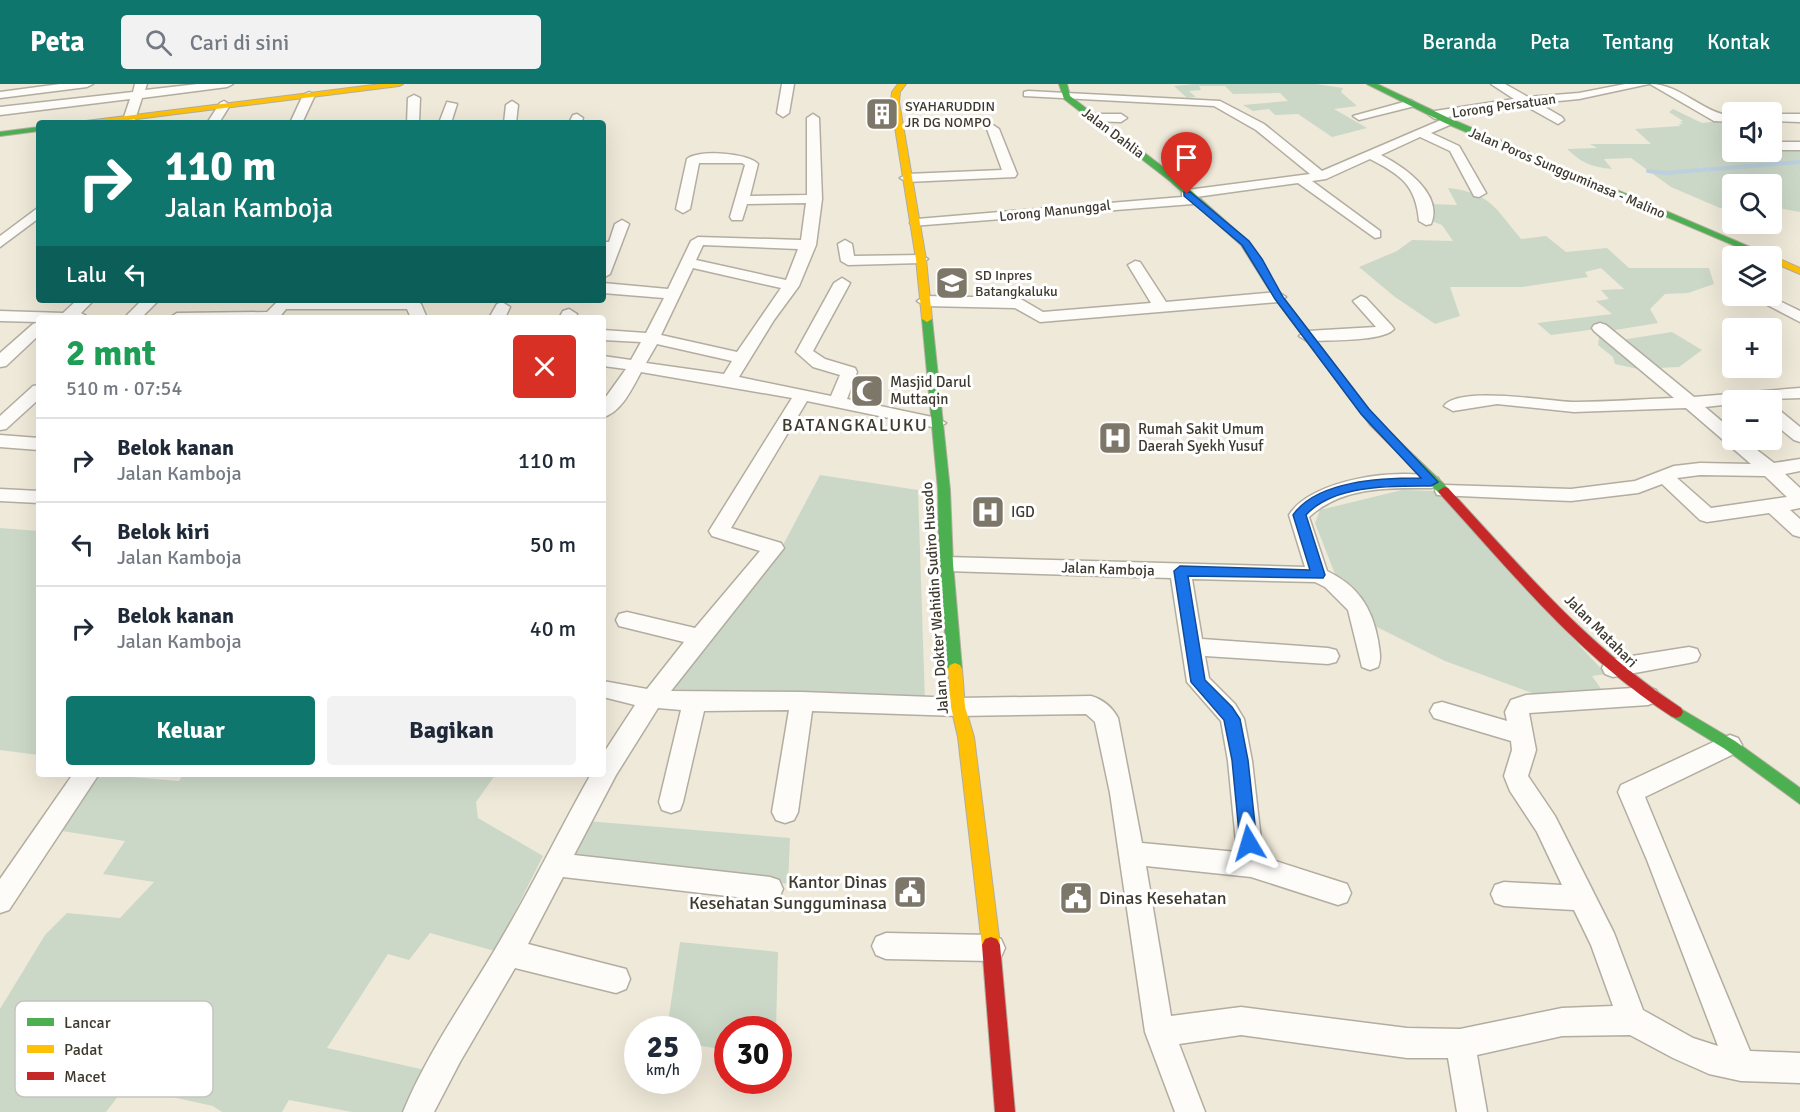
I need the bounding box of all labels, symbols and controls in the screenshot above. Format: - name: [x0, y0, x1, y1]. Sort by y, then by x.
- search box: [121, 15, 541, 69]
- text: Peta: [30, 25, 85, 59]
- icon: search: [142, 26, 175, 59]
- text: Cari di sini: [190, 29, 289, 56]
- text: Beranda: [1422, 29, 1497, 55]
- text: Peta: [1530, 29, 1570, 55]
- text: Tentang: [1603, 29, 1674, 55]
- text: Kontak: [1707, 29, 1770, 55]
- street label: Lorong Persatuan: [1451, 90, 1557, 122]
- building icon: SYAHARUDDIN JR DG NOMPO: [864, 96, 900, 132]
- place label: SYAHARUDDIN JR DG NOMPO: [905, 98, 995, 131]
- map controls: [1722, 102, 1782, 450]
- button: sound: [1722, 102, 1782, 162]
- street label: Jalan Dahlia: [1079, 104, 1147, 162]
- street label: Jalan Poros Sungguminasa - Malino: [1466, 124, 1668, 222]
- pin: [1161, 132, 1212, 194]
- text: 110 m: [165, 141, 276, 192]
- icon: arrive: [1170, 141, 1203, 174]
- icon: right: [66, 144, 144, 222]
- button: search: [1722, 174, 1782, 234]
- text: Jalan Kamboja: [165, 192, 333, 225]
- street label: Lorong Manunggal: [999, 197, 1111, 225]
- button: layers: [1722, 246, 1782, 306]
- icon: left: [119, 258, 152, 291]
- text: Lalu: [66, 261, 107, 288]
- school or university icon: SD Inpres Batangkaluku: [934, 265, 970, 301]
- place label: SD Inpres Batangkaluku: [975, 267, 1058, 300]
- button: +: [1722, 318, 1782, 378]
- text: 2 mnt: [66, 331, 156, 376]
- button: close: [513, 335, 576, 398]
- mosque icon: Masjid Darul Muttaqin: [849, 373, 885, 409]
- place label: Masjid Darul Muttaqin: [890, 373, 971, 408]
- text: 510 m · 07:54: [66, 376, 182, 401]
- button: −: [1722, 390, 1782, 450]
- district label: BATANGKALUKU: [782, 414, 928, 436]
- hospital icon: Rumah Sakit Umum Daerah Syekh Yusuf: [1097, 420, 1133, 456]
- place label: Rumah Sakit Umum Daerah Syekh Yusuf: [1138, 420, 1264, 455]
- text: Belok kanan: [117, 434, 234, 461]
- icon: right: [66, 444, 99, 477]
- text: 110 m: [518, 447, 576, 474]
- text: Jalan Kamboja: [117, 461, 242, 486]
- street label: Jalan Dokter Wahidin Sudiro Husodo: [918, 481, 952, 715]
- hospital icon: IGD: [970, 494, 1006, 530]
- place label: IGD: [1011, 503, 1035, 521]
- text: Belok kiri: [117, 518, 210, 545]
- icon: left: [66, 528, 99, 561]
- text: 50 m: [530, 531, 576, 558]
- text: Jalan Kamboja: [117, 545, 242, 570]
- street label: Jalan Kamboja: [1061, 558, 1155, 580]
- street label: Jalan Matahari: [1561, 591, 1641, 671]
- text: Belok kanan: [117, 602, 234, 629]
- icon: right: [66, 612, 99, 645]
- text: 40 m: [530, 615, 576, 642]
- text: Jalan Kamboja: [117, 629, 242, 654]
- button: Keluar: [66, 696, 315, 765]
- button: Bagikan: [327, 696, 576, 765]
- position arrow: [1217, 811, 1281, 875]
- place label: Kantor Dinas Kesehatan Sungguminasa: [689, 871, 887, 914]
- public building icon: Kantor Dinas Kesehatan Sungguminasa: [892, 874, 928, 910]
- public building icon: Dinas Kesehatan: [1058, 880, 1094, 916]
- place label: Dinas Kesehatan: [1099, 887, 1227, 909]
- legend: [15, 1001, 213, 1097]
- text: Lancar: [64, 1013, 111, 1033]
- speed limit sign: 30: [714, 1016, 792, 1094]
- text: 25: [647, 1029, 679, 1066]
- text: Padat: [64, 1040, 103, 1060]
- text: km/h: [646, 1061, 680, 1079]
- text: Macet: [64, 1067, 106, 1087]

